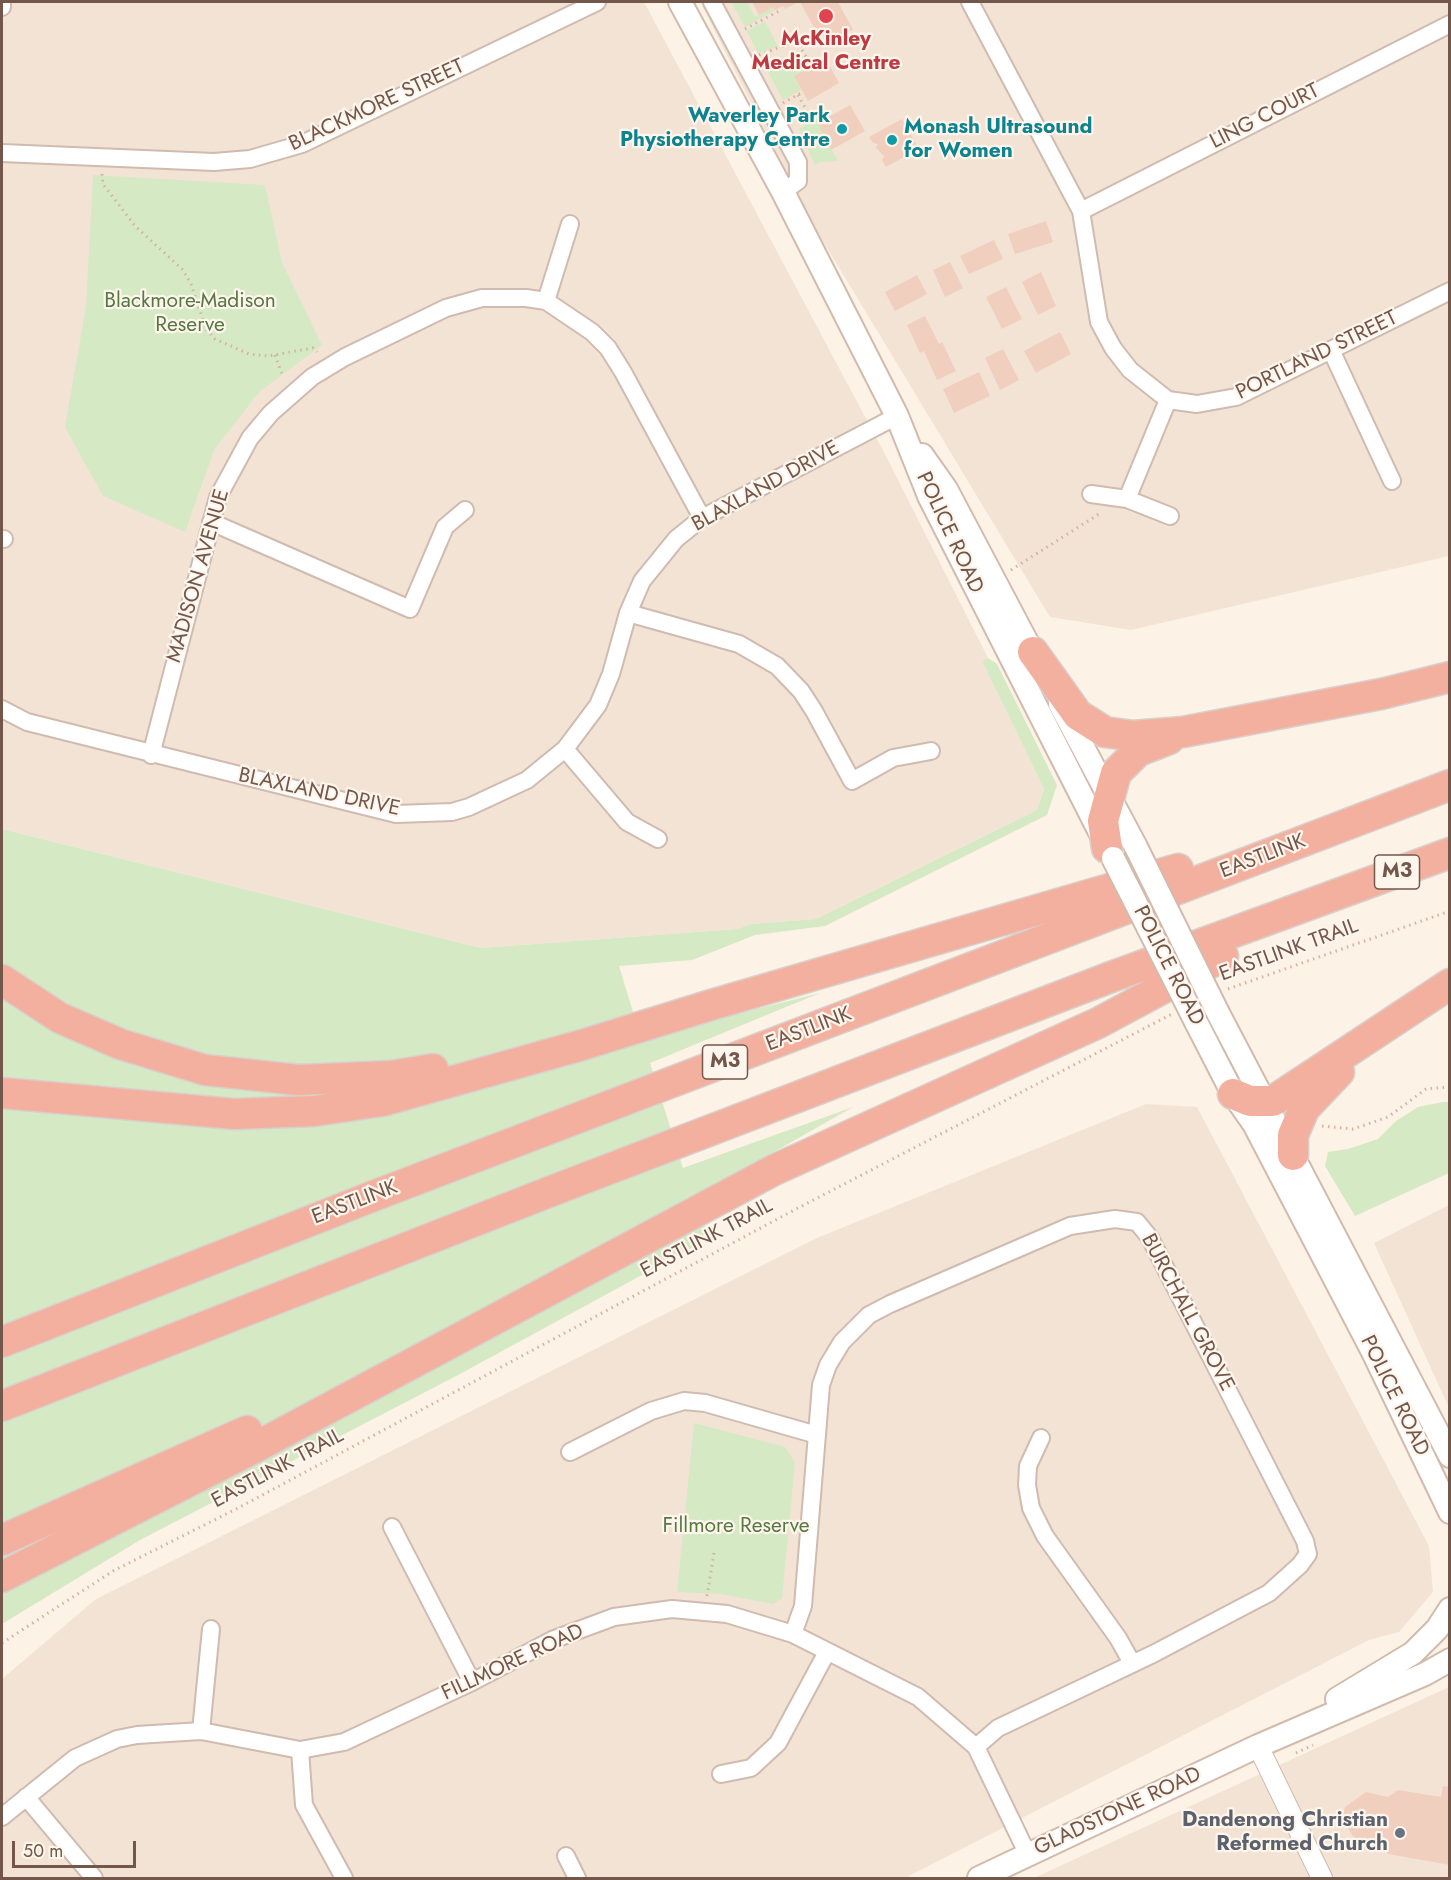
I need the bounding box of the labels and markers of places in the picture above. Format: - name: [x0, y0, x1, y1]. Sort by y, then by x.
- marker: McKinley Medical Centre: [817, 7, 835, 25]
- place label: McKinley Medical Centre: [751, 27, 901, 77]
- place label: Waverley Park Physiotherapy Centre: [620, 104, 830, 154]
- place label: Monash Ultrasound for Women: [904, 115, 1092, 165]
- marker: Waverley Park Physiotherapy Centre: [835, 122, 849, 136]
- marker: Monash Ultrasound for Women: [885, 133, 899, 147]
- place label: Dandenong Christian Reformed Church: [1182, 1808, 1388, 1858]
- marker: Dandenong Christian Reformed Church: [1393, 1826, 1407, 1840]

